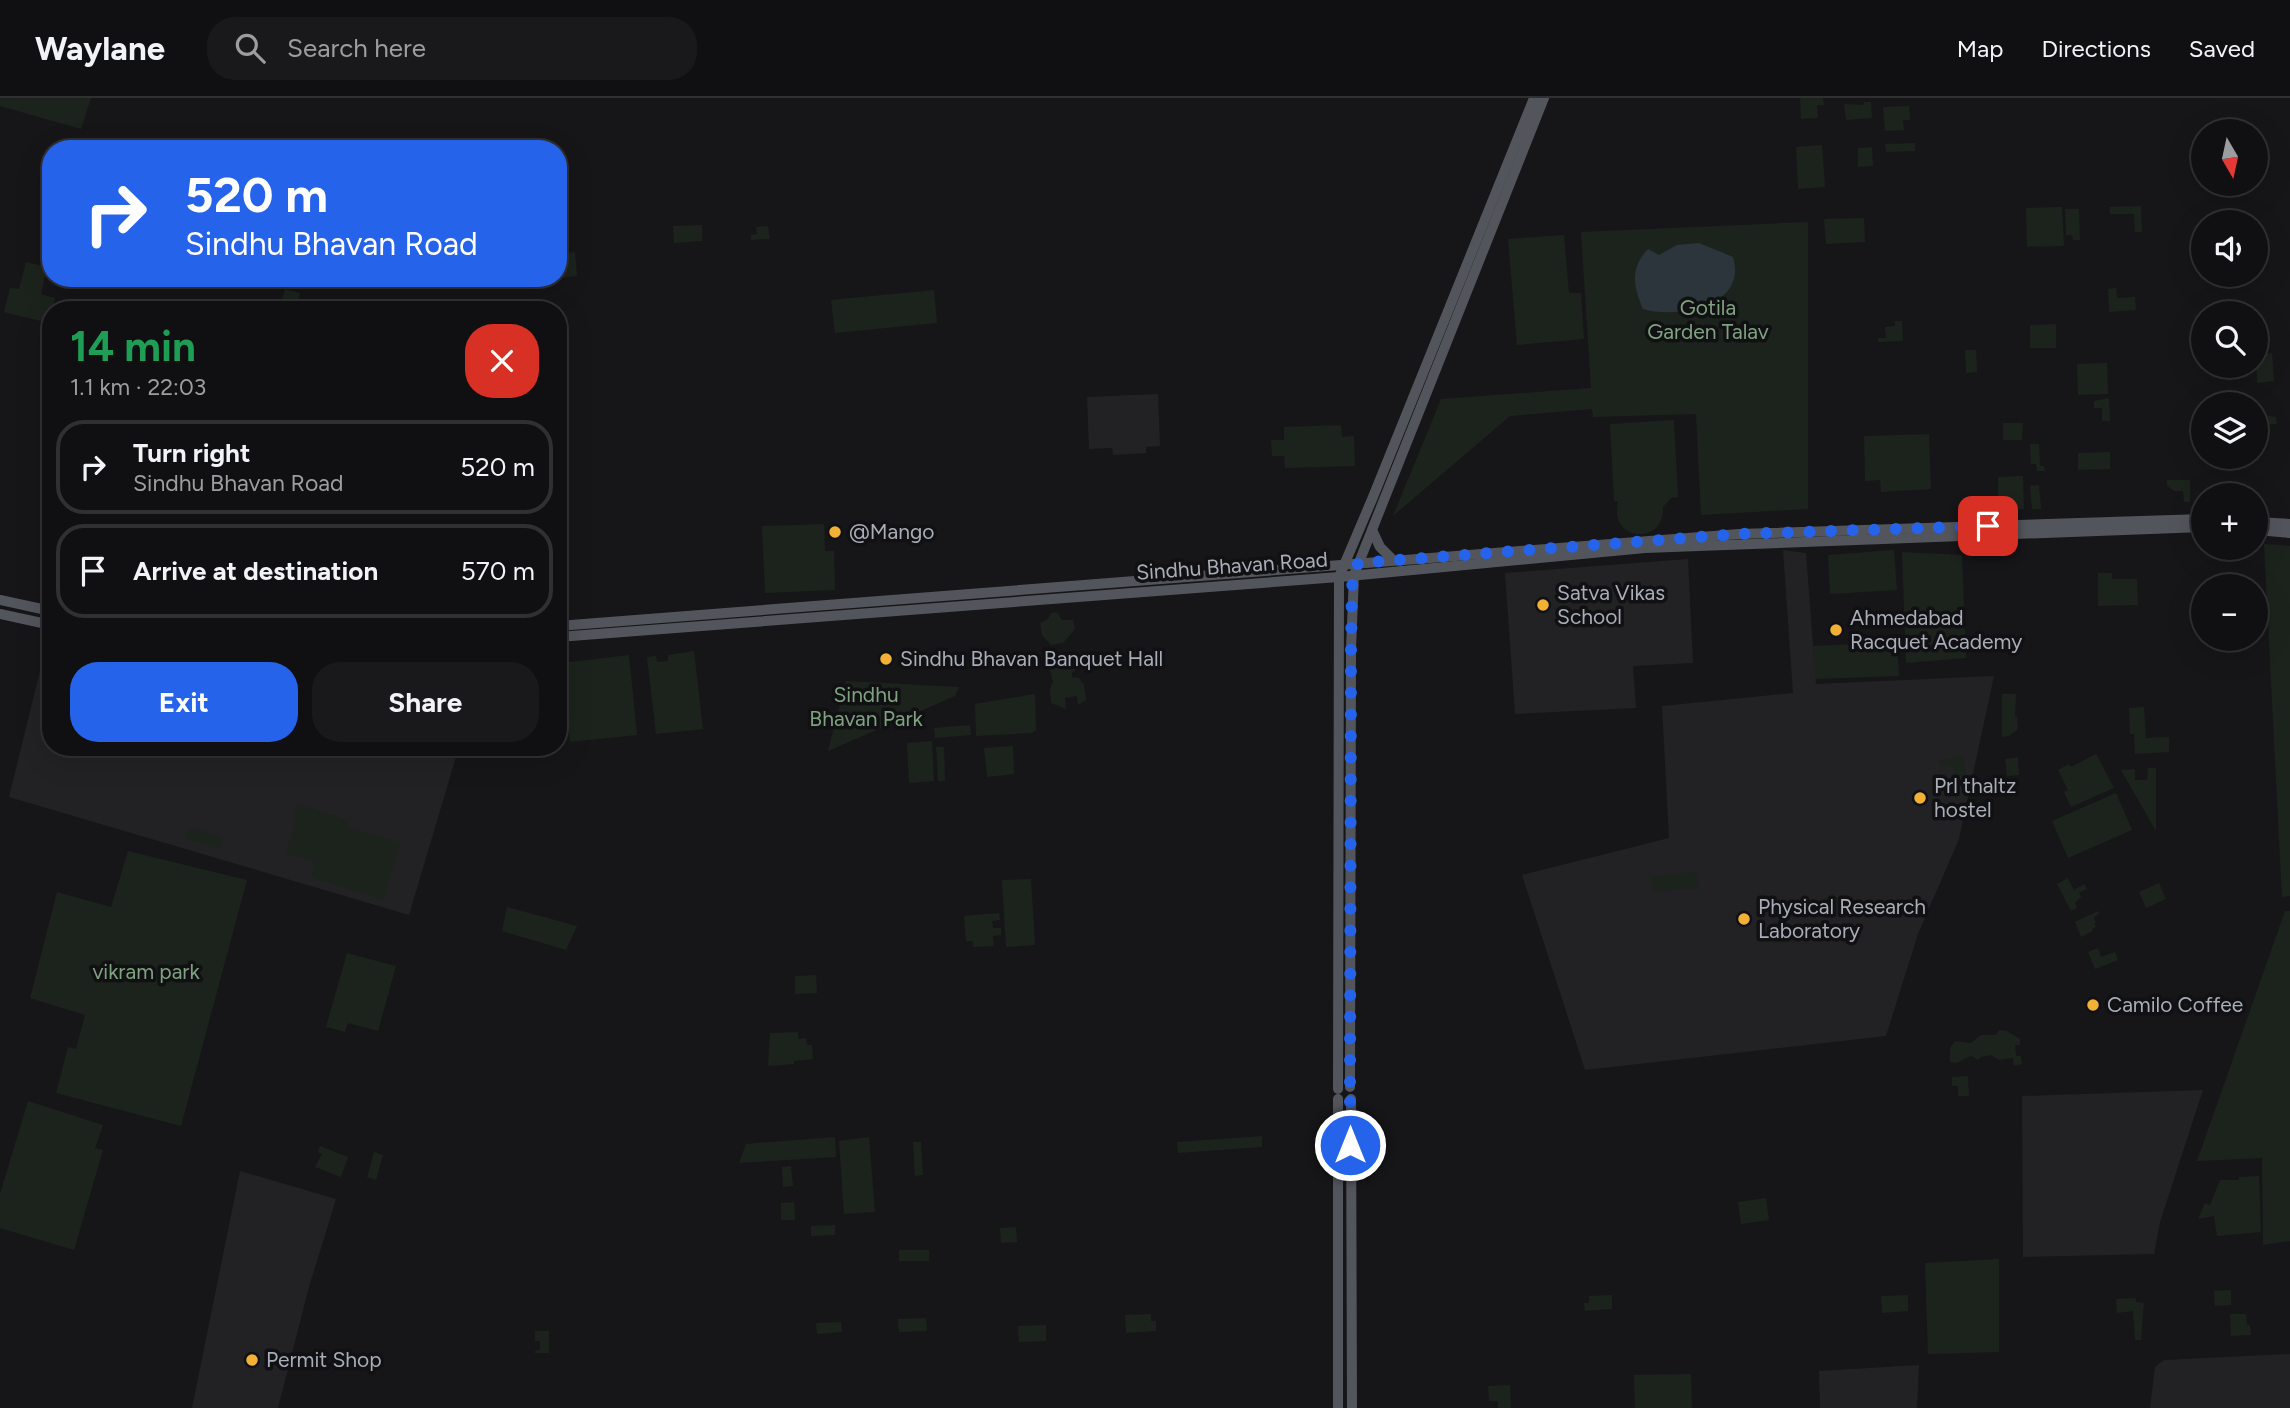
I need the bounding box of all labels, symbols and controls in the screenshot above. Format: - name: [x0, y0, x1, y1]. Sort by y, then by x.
- search box: [207, 17, 697, 80]
- text: Waylane: [35, 29, 165, 68]
- icon: search: [231, 29, 269, 67]
- text: Search here: [287, 32, 426, 64]
- text: Map: [1957, 34, 2003, 63]
- text: Directions: [2041, 34, 2151, 63]
- text: Saved: [2189, 34, 2255, 63]
- north arrow: [2191, 119, 2268, 196]
- map controls: [2191, 119, 2268, 651]
- text: 520 m: [185, 165, 328, 224]
- icon: right: [70, 168, 161, 259]
- button: sound: [2191, 210, 2268, 287]
- text: Sindhu Bhavan Road: [185, 225, 478, 263]
- park label: Gotila Garden Talav: [1647, 295, 1769, 344]
- button: search: [2191, 301, 2268, 378]
- text: 14 min: [70, 321, 196, 372]
- button: close: [465, 324, 539, 398]
- text: 1.1 km · 22:03: [70, 373, 206, 401]
- button: layers: [2191, 392, 2268, 469]
- text: Turn right: [133, 437, 250, 469]
- icon: right: [74, 448, 112, 486]
- text: 520 m: [460, 451, 535, 483]
- text: Sindhu Bhavan Road: [133, 469, 343, 497]
- button: +: [2191, 483, 2268, 560]
- pin: [1958, 496, 2018, 556]
- icon: arrive: [1969, 507, 2007, 545]
- place label: @Mango: [849, 519, 934, 544]
- marker: @Mango: [827, 524, 843, 540]
- street label: Sindhu Bhavan Road: [1135, 546, 1329, 585]
- icon: arrive: [74, 552, 112, 590]
- text: Arrive at destination: [133, 555, 378, 587]
- text: 570 m: [461, 555, 535, 587]
- button: −: [2191, 574, 2268, 651]
- place label: Satva Vikas School: [1557, 580, 1665, 629]
- marker: Satva Vikas School: [1535, 597, 1551, 613]
- place label: Ahmedabad Racquet Academy: [1850, 605, 2022, 654]
- marker: Ahmedabad Racquet Academy: [1828, 622, 1844, 638]
- place label: Sindhu Bhavan Banquet Hall: [900, 646, 1163, 671]
- marker: Sindhu Bhavan Banquet Hall: [878, 651, 894, 667]
- button: Exit: [70, 662, 298, 742]
- button: Share: [312, 662, 539, 742]
- park label: Sindhu Bhavan Park: [809, 682, 923, 731]
- place label: Prl thaltz hostel: [1934, 773, 2016, 822]
- marker: Prl thaltz hostel: [1912, 790, 1928, 806]
- place label: Physical Research Laboratory: [1758, 894, 1926, 943]
- marker: Physical Research Laboratory: [1736, 911, 1752, 927]
- park label: vikram park: [92, 959, 200, 984]
- place label: Camilo Coffee: [2107, 992, 2243, 1017]
- marker: Camilo Coffee: [2085, 997, 2101, 1013]
- position arrow: [1313, 1108, 1387, 1182]
- place label: Permit Shop: [266, 1347, 382, 1372]
- marker: Permit Shop: [244, 1352, 260, 1368]

